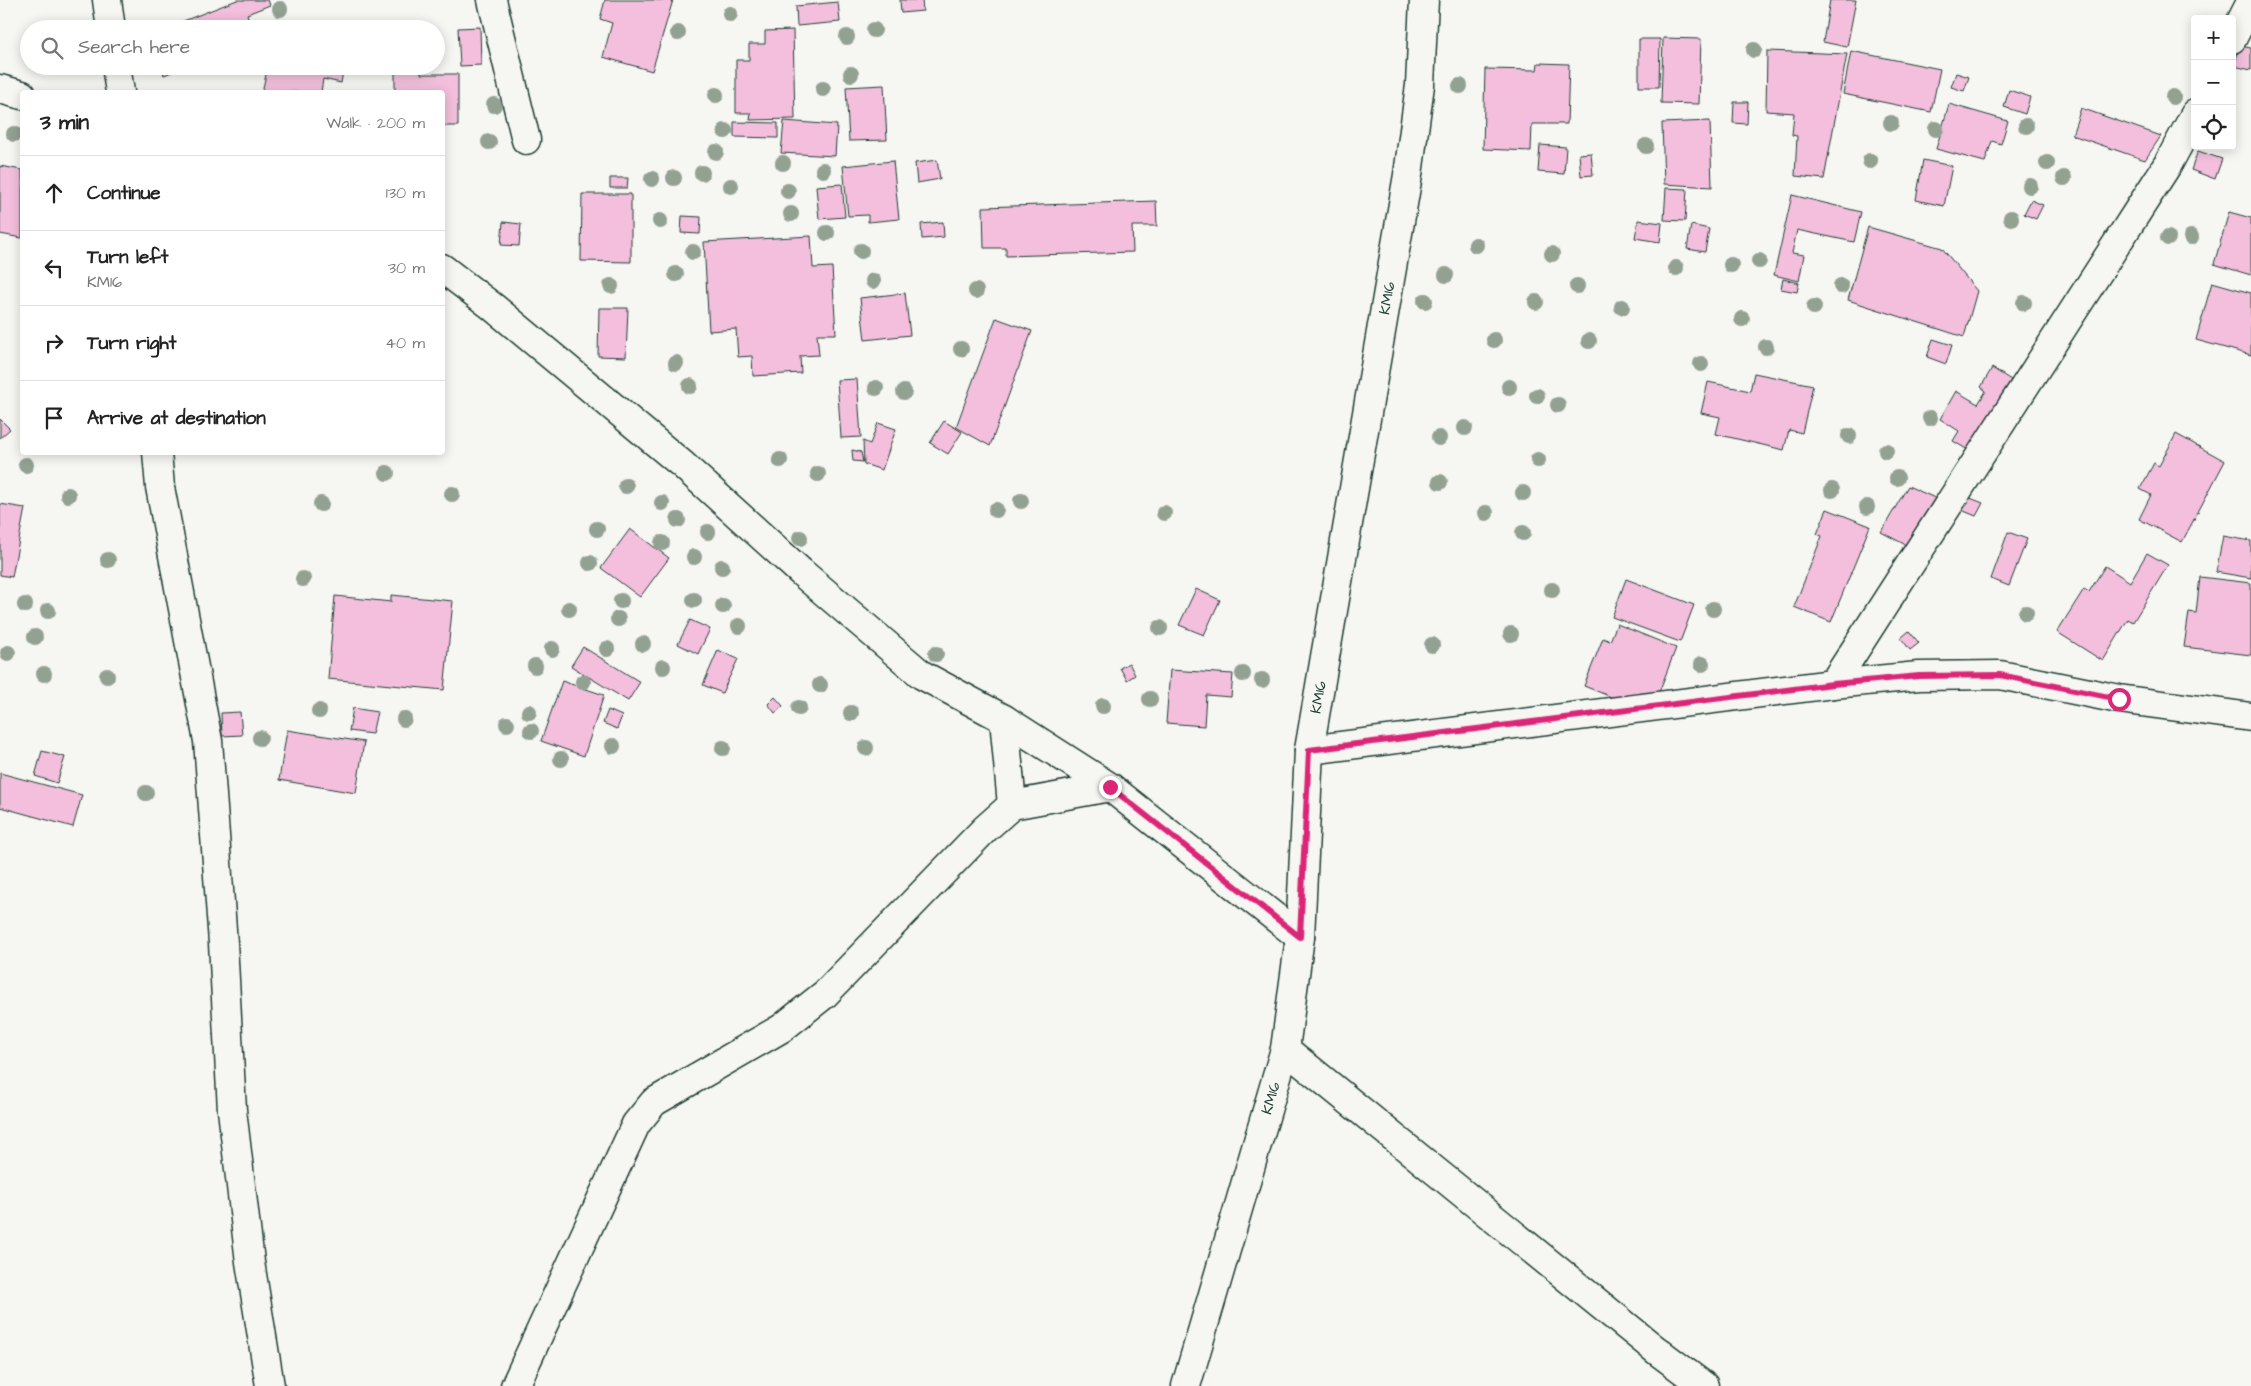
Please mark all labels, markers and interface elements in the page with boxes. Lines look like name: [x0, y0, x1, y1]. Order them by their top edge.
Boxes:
map controls: [2191, 15, 2236, 150]
button: +: [2191, 15, 2236, 60]
search box: [20, 20, 445, 75]
icon: search: [38, 34, 66, 62]
text: Search here: [78, 34, 190, 61]
button: −: [2191, 60, 2236, 105]
button: locate: [2191, 105, 2236, 150]
text: 3 min: [40, 108, 89, 137]
text: Walk · 200 m: [326, 112, 425, 134]
icon: ahead: [40, 179, 68, 207]
text: Continue: [87, 180, 161, 207]
text: 130 m: [386, 182, 425, 204]
text: Turn left: [87, 244, 168, 271]
icon: left: [40, 254, 68, 282]
text: 30 m: [388, 257, 425, 279]
text: KM16: [87, 271, 122, 293]
street label: KM16: [1374, 280, 1401, 316]
icon: right: [40, 329, 68, 357]
text: Turn right: [87, 330, 176, 357]
text: 40 m: [385, 332, 425, 354]
icon: arrive: [40, 404, 68, 432]
text: Arrive at destination: [87, 405, 266, 432]
street label: KM16: [1305, 679, 1332, 715]
route start: [2108, 688, 2131, 711]
route end: [1099, 776, 1122, 799]
street label: KM16: [1256, 1079, 1286, 1117]

